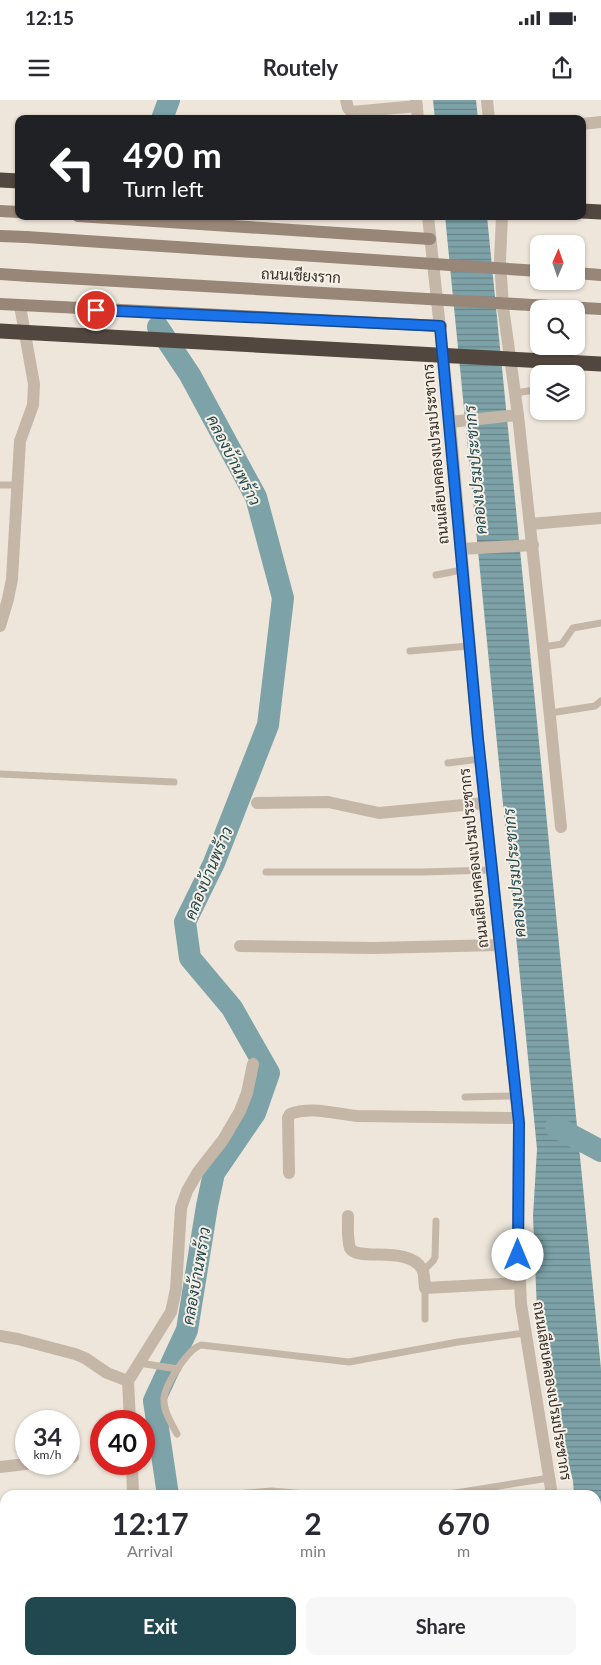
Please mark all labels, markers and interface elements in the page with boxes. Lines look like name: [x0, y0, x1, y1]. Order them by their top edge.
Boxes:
text: 12:15: [25, 6, 74, 29]
icon: menu: [25, 54, 53, 82]
text: Routely: [263, 54, 338, 81]
icon: share: [548, 54, 576, 82]
text: 490 m: [123, 133, 222, 175]
icon: left: [40, 135, 105, 200]
text: Turn left: [123, 175, 204, 202]
north arrow: [530, 235, 585, 290]
map controls: [530, 235, 585, 420]
street label: ถนนเชียงราก: [261, 264, 342, 286]
pin: [75, 289, 117, 331]
icon: arrive: [82, 296, 110, 324]
button: search: [530, 300, 585, 355]
street label: ถนนเลียบคลองเปรมประชากร: [418, 363, 452, 545]
button: layers: [530, 365, 585, 420]
water label: คลองเปรมประชากร: [459, 403, 490, 536]
water label: คลองบ้านพร้าว: [203, 411, 266, 508]
street label: ถนนเลียบคลองเปรมประชากร: [455, 767, 491, 949]
water label: คลองเปรมประชากร: [498, 806, 529, 939]
water label: คลองบ้านพร้าว: [179, 823, 236, 922]
water label: คลองบ้านพร้าว: [177, 1225, 213, 1326]
position arrow: [491, 1228, 543, 1280]
street label: ถนนเลียบคลองเปรมประชากร: [530, 1300, 576, 1482]
speed limit sign: 40: [90, 1410, 155, 1475]
text: 34: [33, 1421, 62, 1451]
text: km/h: [33, 1447, 62, 1462]
text: 12:17: [111, 1505, 189, 1541]
text: 2: [304, 1505, 322, 1541]
text: 670: [437, 1505, 490, 1541]
text: Arrival: [127, 1541, 173, 1560]
text: min: [300, 1541, 326, 1560]
text: m: [457, 1541, 470, 1560]
button: Exit: [25, 1597, 296, 1655]
button: Share: [306, 1597, 576, 1655]

